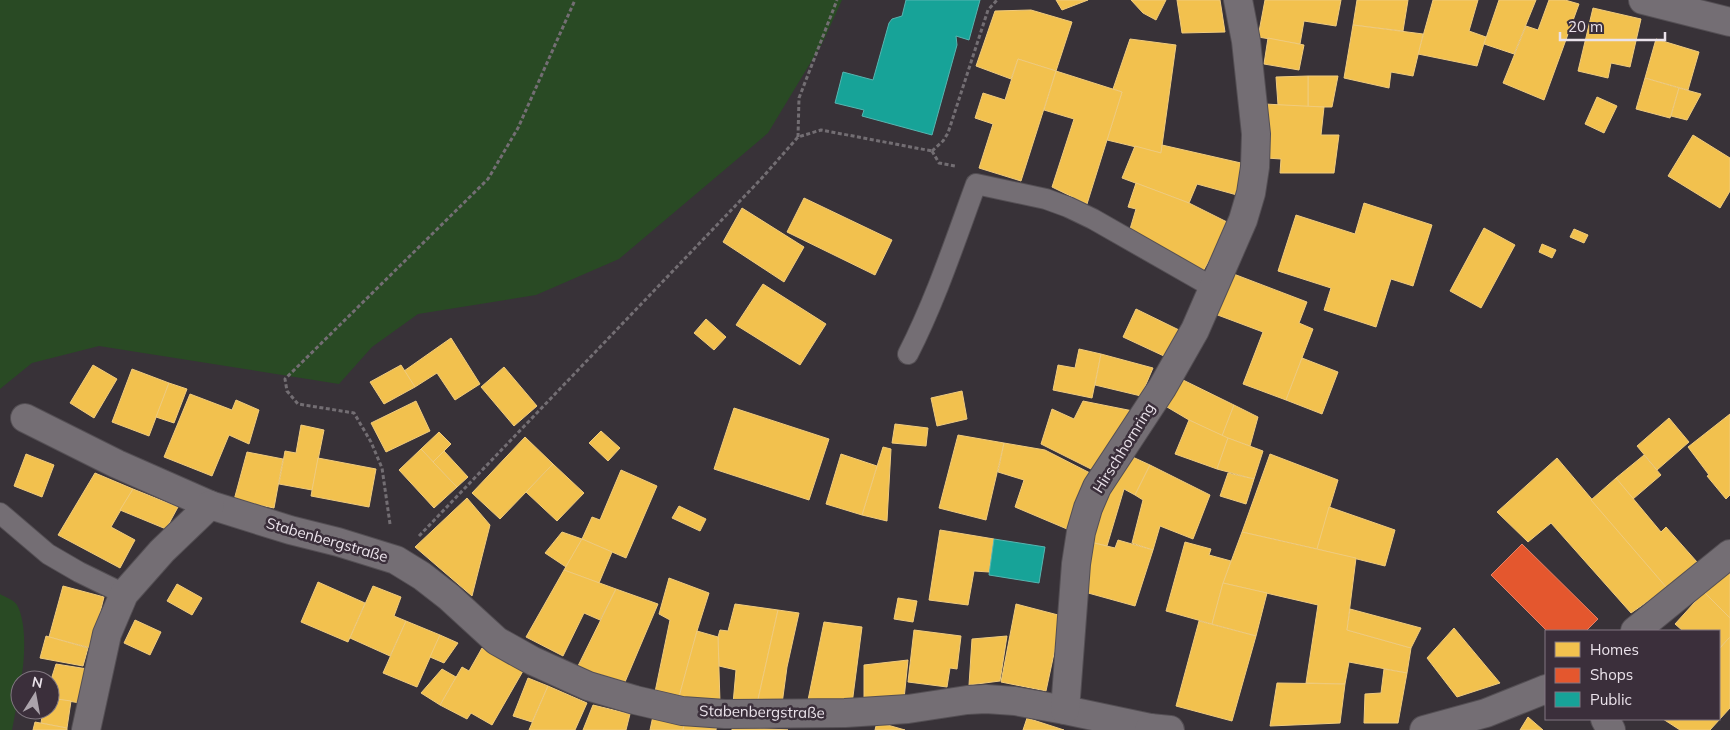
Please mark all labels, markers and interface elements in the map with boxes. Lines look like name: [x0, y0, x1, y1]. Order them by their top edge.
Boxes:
scale bar: [1560, 10, 1665, 42]
text: 20 m: [1568, 17, 1603, 36]
street label: Hirschhornring: [1088, 399, 1159, 496]
street label: Stabenbergstraße: [264, 513, 390, 566]
legend: [1545, 630, 1720, 720]
text: Homes: [1590, 640, 1639, 659]
text: Shops: [1590, 665, 1633, 684]
north arrow: [10, 670, 60, 720]
text: N: [31, 672, 44, 692]
text: Public: [1590, 690, 1632, 709]
street label: Stabenbergstraße: [699, 701, 825, 722]

